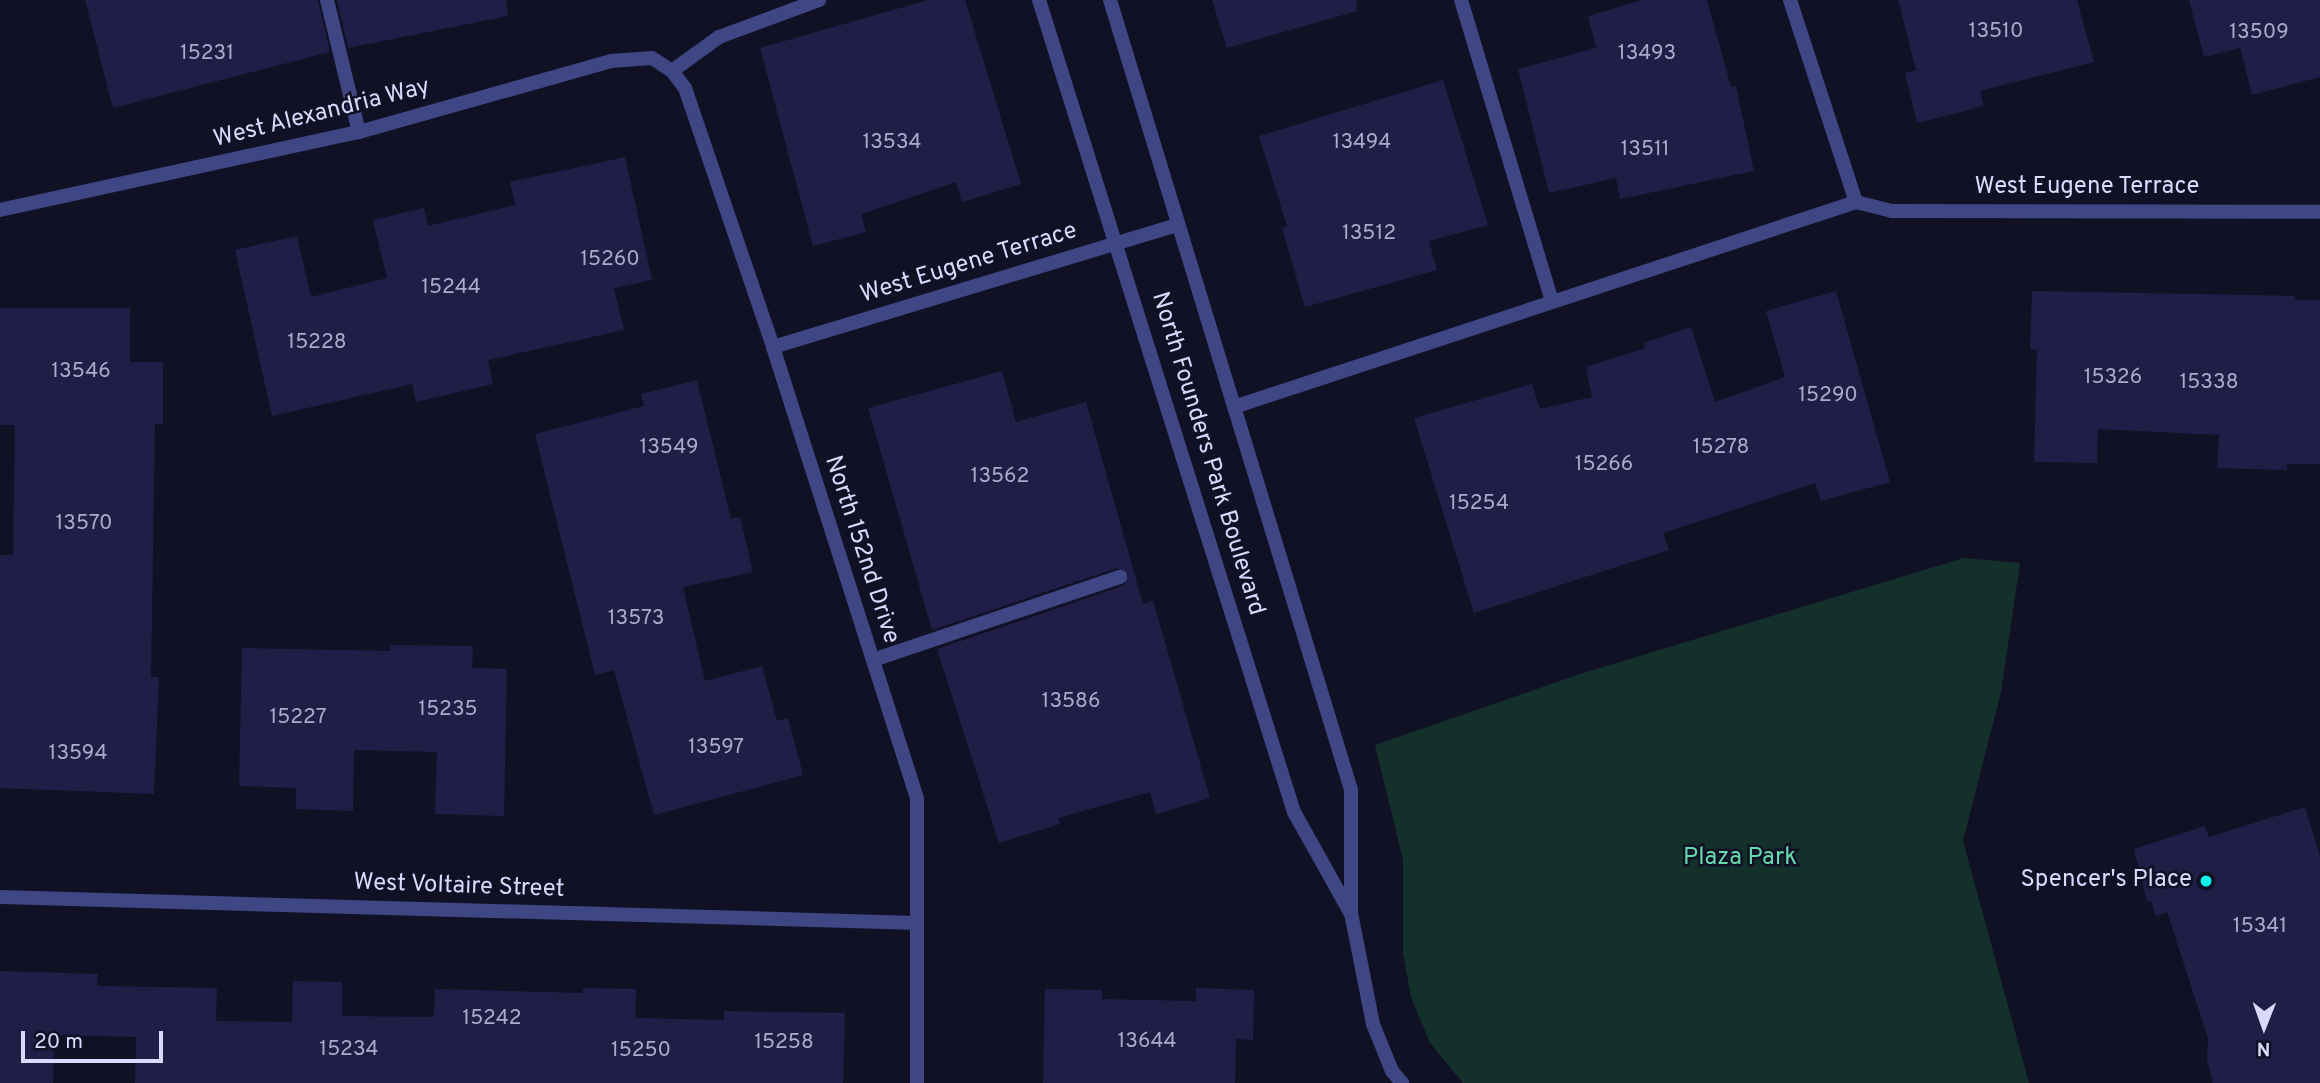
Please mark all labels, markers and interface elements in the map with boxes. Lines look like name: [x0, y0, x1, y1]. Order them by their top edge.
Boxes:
house number: 13510: [1969, 19, 2023, 45]
house number: 13509: [2229, 20, 2289, 46]
house number: 15231: [180, 41, 234, 67]
house number: 13493: [1618, 41, 1676, 67]
street label: West Alexandria Way: [210, 73, 434, 155]
house number: 13534: [862, 130, 922, 156]
house number: 13494: [1333, 130, 1391, 156]
house number: 13511: [1620, 137, 1670, 163]
street label: West Eugene Terrace: [1974, 174, 2200, 202]
street label: West Eugene Terrace: [857, 217, 1081, 311]
house number: 13512: [1342, 221, 1396, 247]
house number: 15260: [580, 247, 640, 273]
house number: 15244: [421, 275, 481, 301]
street label: North Founders Park Boulevard: [1144, 289, 1270, 619]
house number: 15228: [287, 330, 347, 356]
house number: 13546: [51, 359, 111, 385]
house number: 15326: [2084, 365, 2142, 391]
house number: 15338: [2180, 370, 2238, 396]
house number: 15290: [1798, 383, 1858, 409]
house number: 13549: [639, 435, 699, 461]
house number: 15278: [1693, 435, 1749, 461]
street label: North 152nd Drive: [817, 452, 905, 648]
house number: 15266: [1575, 452, 1633, 478]
house number: 13562: [971, 464, 1029, 490]
house number: 15254: [1449, 491, 1509, 517]
house number: 13570: [55, 511, 113, 537]
house number: 13573: [608, 606, 664, 632]
house number: 13586: [1042, 689, 1100, 715]
house number: 15235: [418, 697, 478, 723]
house number: 15227: [269, 705, 327, 731]
house number: 13597: [688, 735, 744, 761]
house number: 13594: [49, 741, 107, 767]
park label: Plaza Park: [1683, 845, 1797, 873]
place label: Spencer's Place: [2020, 867, 2192, 895]
street label: West Voltaire Street: [353, 869, 565, 905]
marker: Spencer's Place: [2198, 873, 2214, 889]
house number: 15341: [2233, 914, 2287, 940]
north arrow: [2229, 992, 2299, 1062]
house number: 15242: [462, 1006, 522, 1032]
scale bar: [24, 1016, 166, 1060]
text: 20 m: [34, 1029, 83, 1056]
house number: 13644: [1117, 1029, 1177, 1055]
house number: 15258: [754, 1030, 814, 1056]
text: N: [2257, 1036, 2271, 1060]
house number: 15234: [319, 1037, 379, 1063]
house number: 15250: [611, 1038, 671, 1064]

